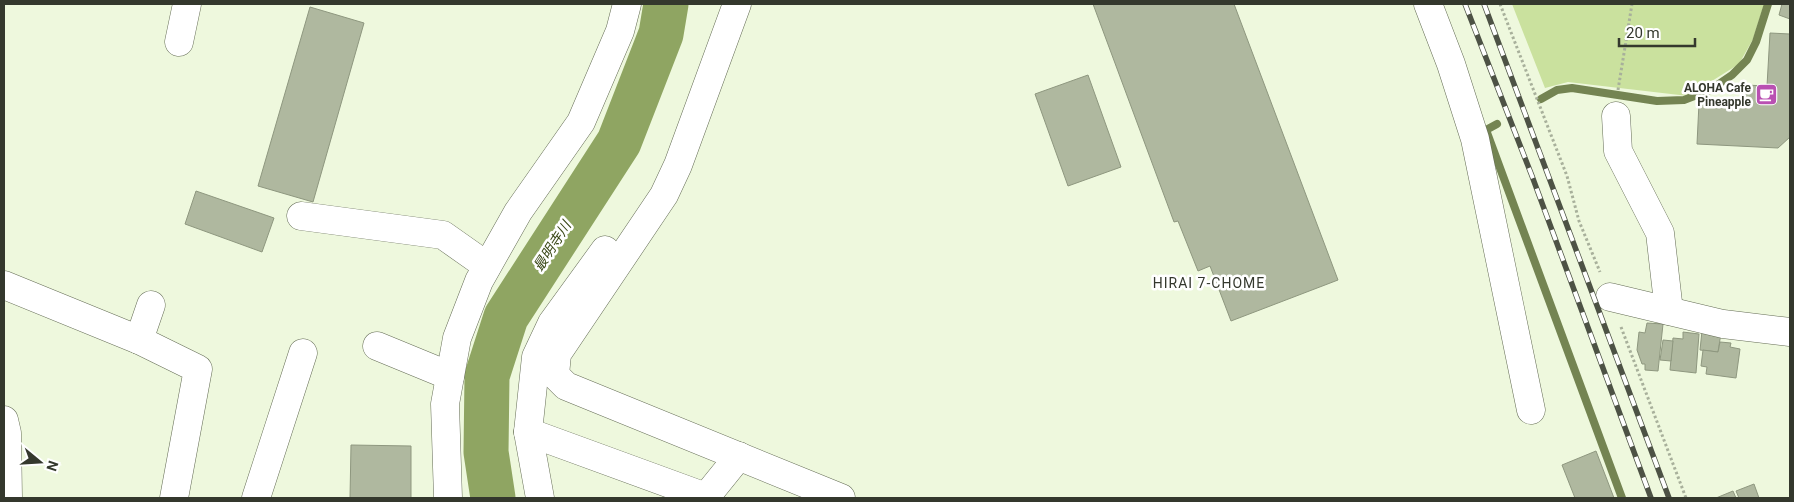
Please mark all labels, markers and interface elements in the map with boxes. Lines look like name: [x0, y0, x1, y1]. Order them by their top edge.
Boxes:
scale bar: [1619, 15, 1695, 47]
text: 20 m: [1626, 24, 1660, 42]
place label: ALOHA Cafe Pineapple: [1684, 81, 1752, 109]
cafe icon: ALOHA Cafe Pineapple: [1755, 83, 1779, 107]
water label: 最明寺川: [530, 216, 575, 274]
district label: HIRAI 7-CHOME: [1153, 275, 1265, 291]
north arrow: [15, 437, 65, 487]
text: N: [43, 459, 62, 473]

